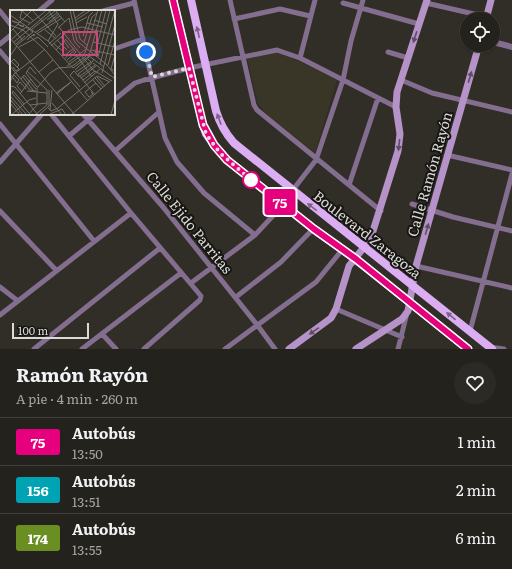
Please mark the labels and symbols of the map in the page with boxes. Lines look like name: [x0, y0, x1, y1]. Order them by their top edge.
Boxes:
inset map: [10, 10, 115, 115]
one-way arrow: [195, 26, 201, 38]
one-way arrow: [412, 31, 418, 43]
your location: [136, 42, 156, 62]
one-way arrow: [467, 71, 473, 83]
street label: Calle Ramón Rayón: [402, 109, 456, 239]
one-way arrow: [215, 112, 221, 124]
one-way arrow: [395, 139, 402, 151]
street label: Calle Ejido Parritas: [142, 167, 238, 277]
unlabelled marker: [242, 171, 260, 189]
street label: Boulevard Zaragoza: [310, 185, 427, 283]
line badge: 75: [262, 189, 298, 215]
one-way arrow: [307, 202, 318, 211]
one-way arrow: [424, 223, 430, 235]
one-way arrow: [445, 311, 456, 320]
scale bar: [12, 321, 89, 340]
one-way arrow: [309, 327, 319, 335]

